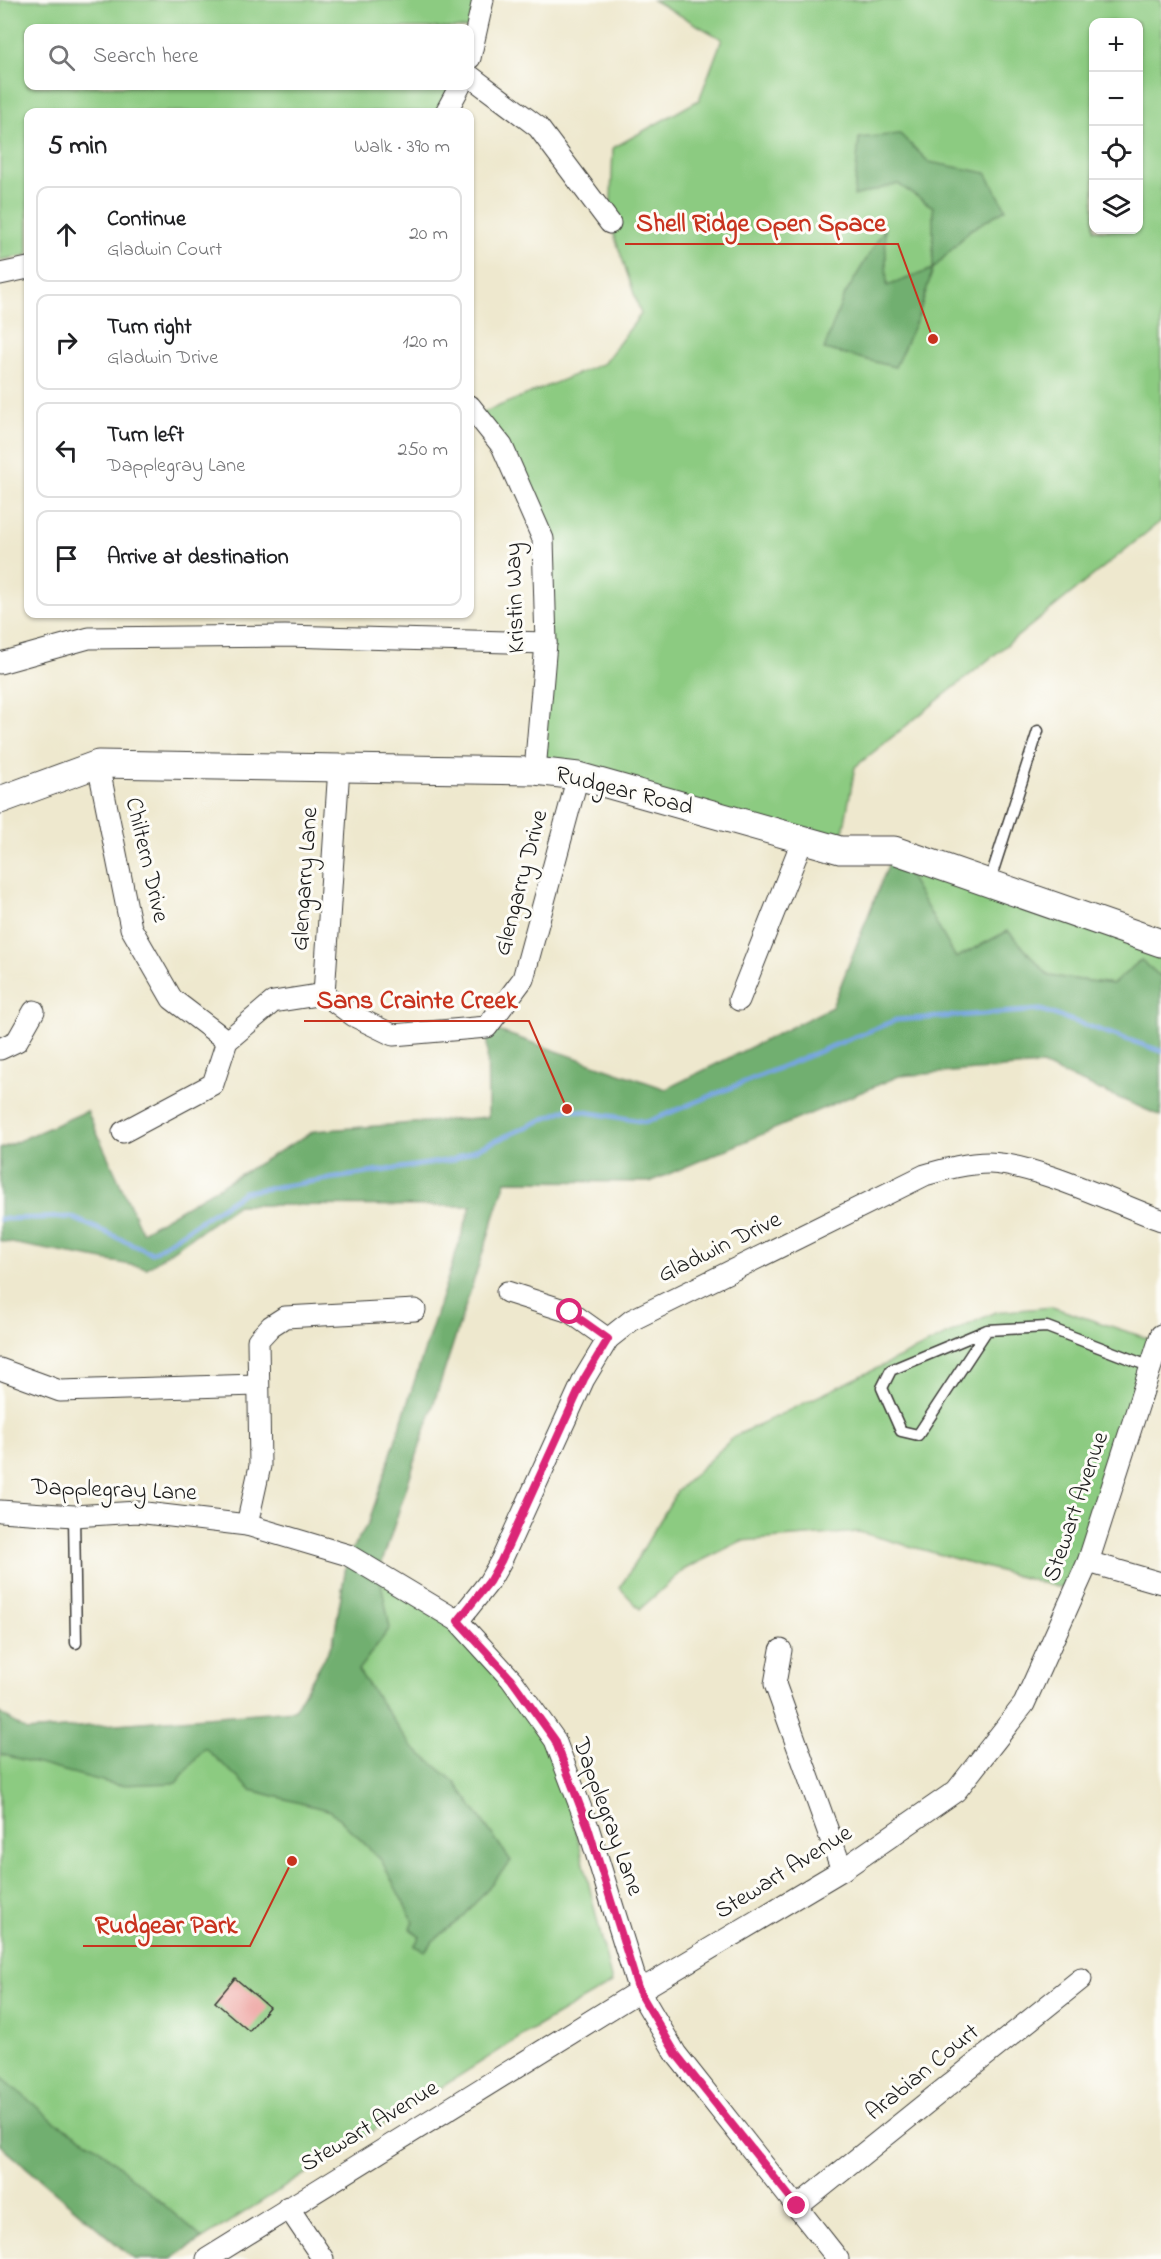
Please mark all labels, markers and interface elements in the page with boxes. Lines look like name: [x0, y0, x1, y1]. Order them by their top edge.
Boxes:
map controls: [1089, 18, 1143, 234]
button: +: [1089, 18, 1143, 72]
search box: [24, 24, 474, 90]
icon: search: [45, 41, 78, 74]
text: Search here: [93, 41, 198, 73]
button: −: [1089, 72, 1143, 126]
button: locate: [1089, 126, 1143, 180]
text: 5 min: [48, 128, 107, 166]
text: Walk · 390 m: [354, 133, 450, 162]
button: layers: [1089, 180, 1143, 234]
callout: Shell Ridge Open Space: [625, 200, 898, 244]
text: Continue: [107, 204, 186, 236]
text: Shell Ridge Open Space: [636, 206, 887, 245]
icon: ahead: [50, 218, 83, 251]
text: 20 m: [409, 220, 448, 249]
text: Gladwin Court: [107, 236, 222, 265]
text: Turn right: [107, 312, 192, 344]
icon: right: [50, 326, 83, 359]
text: 120 m: [403, 328, 448, 357]
text: Gladwin Drive: [107, 344, 218, 373]
text: Turn left: [107, 420, 184, 452]
icon: left: [50, 434, 83, 467]
text: 250 m: [397, 436, 448, 465]
text: Dapplegray Lane: [107, 452, 245, 481]
icon: arrive: [50, 542, 83, 575]
text: Arrive at destination: [107, 542, 289, 574]
street label: Kristin Way: [497, 542, 536, 654]
street label: Rudgear Road: [552, 758, 697, 826]
street label: Chiltern Drive: [115, 794, 177, 926]
street label: Glengarry Lane: [284, 806, 329, 952]
street label: Glengarry Drive: [486, 806, 559, 960]
callout: Sans Crainte Creek: [304, 977, 529, 1021]
text: Sans Crainte Creek: [316, 983, 518, 1021]
street label: Gladwin Drive: [652, 1203, 788, 1293]
route start: [556, 1298, 582, 1324]
street label: Stewart Avenue: [1035, 1427, 1119, 1587]
street label: Dapplegray Lane: [30, 1471, 198, 1512]
street label: Dapplegray Lane: [561, 1732, 652, 1901]
street label: Stewart Avenue: [708, 1817, 860, 1929]
callout: Rudgear Park: [83, 1902, 250, 1946]
text: Rudgear Park: [95, 1908, 238, 1947]
street label: Arabian Court: [858, 2016, 988, 2130]
street label: Stewart Avenue: [294, 2072, 446, 2182]
route end: [783, 2192, 809, 2218]

